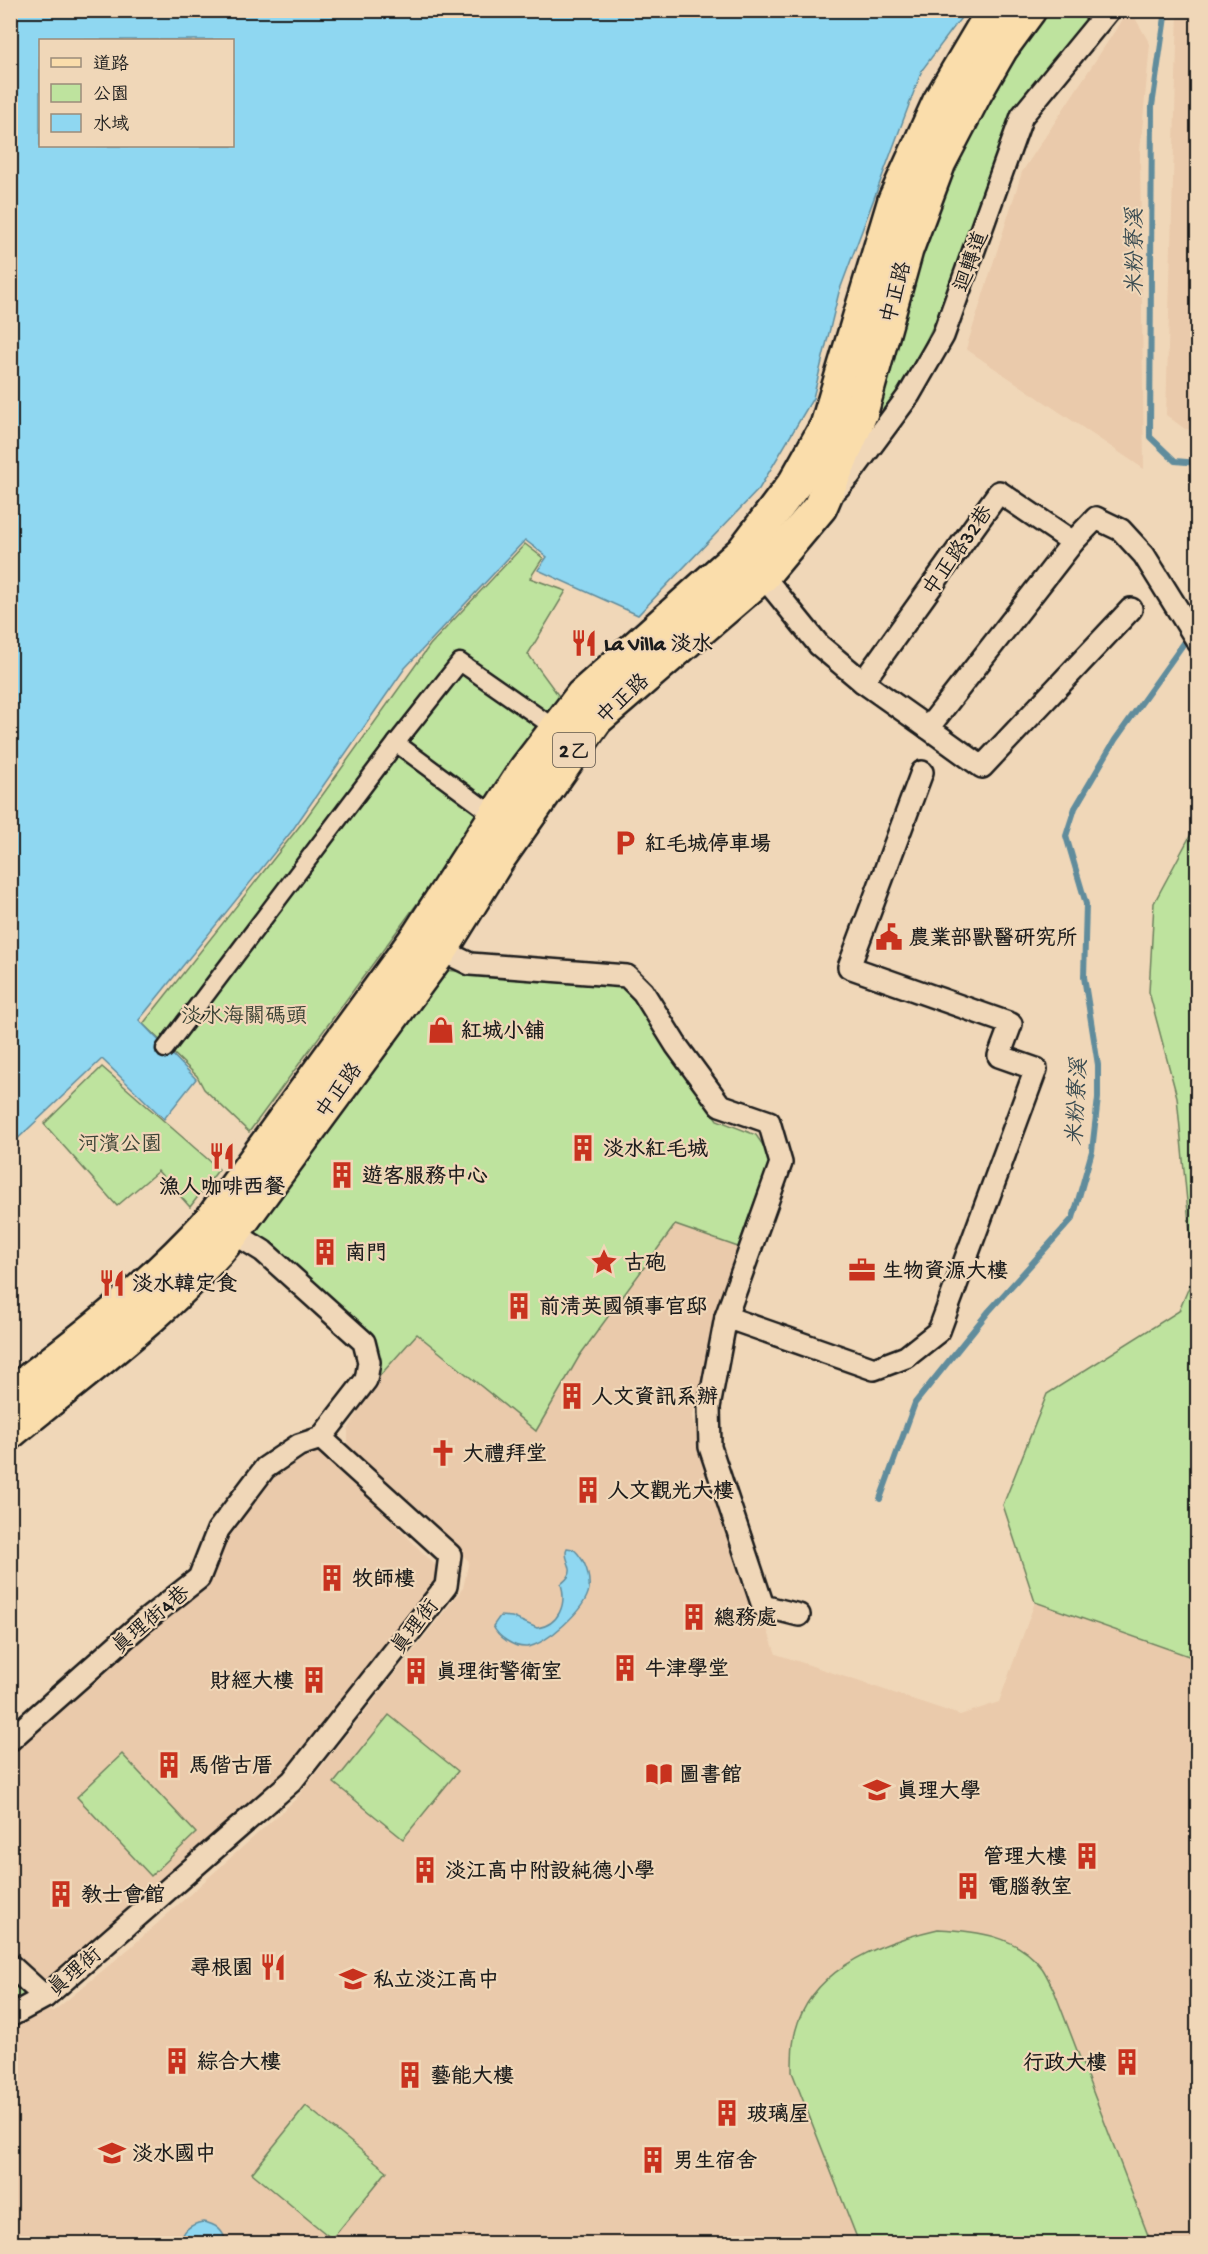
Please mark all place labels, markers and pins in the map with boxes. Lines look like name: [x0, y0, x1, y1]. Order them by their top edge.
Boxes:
restaurant icon: La Villa 淡水: [569, 628, 599, 658]
place label: La Villa 淡水: [604, 633, 712, 659]
parking icon: 紅毛城停車場: [610, 828, 640, 858]
place label: 紅毛城停車場: [645, 832, 771, 859]
public building icon: 農業部獸醫研究所: [874, 922, 904, 952]
place label: 農業部獸醫研究所: [909, 926, 1077, 953]
shop icon: 紅城小舖: [426, 1015, 456, 1045]
place label: 紅城小舖: [461, 1019, 545, 1046]
building icon: 淡水紅毛城: [568, 1133, 598, 1163]
place label: 淡水紅毛城: [603, 1137, 708, 1164]
restaurant icon: 漁人咖啡西餐: [207, 1141, 237, 1171]
building icon: 遊客服務中心: [327, 1160, 357, 1190]
place label: 遊客服務中心: [362, 1164, 488, 1191]
place label: 漁人咖啡西餐: [159, 1175, 285, 1202]
building icon: 南門: [310, 1237, 340, 1267]
place label: 南門: [345, 1241, 387, 1268]
place icon: 古砲: [589, 1247, 619, 1277]
place label: 古砲: [624, 1251, 666, 1278]
office icon: 生物資源大樓: [847, 1255, 877, 1285]
place label: 生物資源大樓: [882, 1259, 1008, 1286]
restaurant icon: 淡水韓定食: [97, 1268, 127, 1298]
place label: 淡水韓定食: [132, 1272, 237, 1299]
building icon: 前清英國領事官邸: [504, 1291, 534, 1321]
place label: 前清英國領事官邸: [539, 1295, 707, 1322]
building icon: 人文資訊系辦: [557, 1381, 587, 1411]
place label: 人文資訊系辦: [592, 1385, 718, 1412]
church icon: 大禮拜堂: [428, 1438, 458, 1468]
place label: 大禮拜堂: [463, 1442, 547, 1469]
building icon: 人文觀光大樓: [573, 1475, 603, 1505]
place label: 人文觀光大樓: [608, 1479, 734, 1506]
building icon: 牧師樓: [317, 1563, 347, 1593]
place label: 牧師樓: [352, 1567, 415, 1594]
building icon: 總務處: [679, 1602, 709, 1632]
place label: 總務處: [714, 1606, 777, 1633]
building icon: 牛津學堂: [610, 1653, 640, 1683]
building icon: 真理街警衛室: [401, 1656, 431, 1686]
place label: 牛津學堂: [645, 1657, 729, 1684]
place label: 真理街警衛室: [436, 1660, 562, 1687]
building icon: 財經大樓: [299, 1665, 329, 1695]
place label: 財經大樓: [210, 1669, 294, 1696]
building icon: 馬偕古厝: [154, 1750, 184, 1780]
place label: 馬偕古厝: [189, 1754, 273, 1781]
library icon: 圖書館: [644, 1759, 674, 1789]
place label: 圖書館: [679, 1763, 742, 1790]
school or university icon: 真理大學: [862, 1775, 892, 1805]
place label: 真理大學: [897, 1779, 981, 1806]
building icon: 管理大樓: [1072, 1841, 1102, 1871]
place label: 管理大樓: [983, 1845, 1067, 1872]
building icon: 淡江高中附設純德小學: [410, 1855, 440, 1885]
place label: 淡江高中附設純德小學: [445, 1859, 655, 1886]
building icon: 電腦教室: [953, 1871, 983, 1901]
place label: 電腦教室: [988, 1875, 1072, 1902]
building icon: 教士會館: [46, 1879, 76, 1909]
place label: 教士會館: [81, 1883, 165, 1910]
restaurant icon: 尋根園: [258, 1952, 288, 1982]
place label: 尋根園: [190, 1957, 253, 1983]
school or university icon: 私立淡江高中: [338, 1964, 368, 1994]
place label: 私立淡江高中: [373, 1968, 499, 1995]
building icon: 綜合大樓: [162, 2046, 192, 2076]
building icon: 行政大樓: [1112, 2047, 1142, 2077]
place label: 綜合大樓: [197, 2050, 281, 2077]
place label: 行政大樓: [1023, 2051, 1107, 2078]
building icon: 藝能大樓: [395, 2060, 425, 2090]
place label: 藝能大樓: [430, 2064, 514, 2091]
building icon: 玻璃屋: [712, 2098, 742, 2128]
place label: 玻璃屋: [747, 2102, 810, 2129]
school or university icon: 淡水國中: [97, 2138, 127, 2168]
place label: 淡水國中: [132, 2142, 216, 2169]
building icon: 男生宿舍: [638, 2145, 668, 2175]
place label: 男生宿舍: [673, 2149, 757, 2176]

